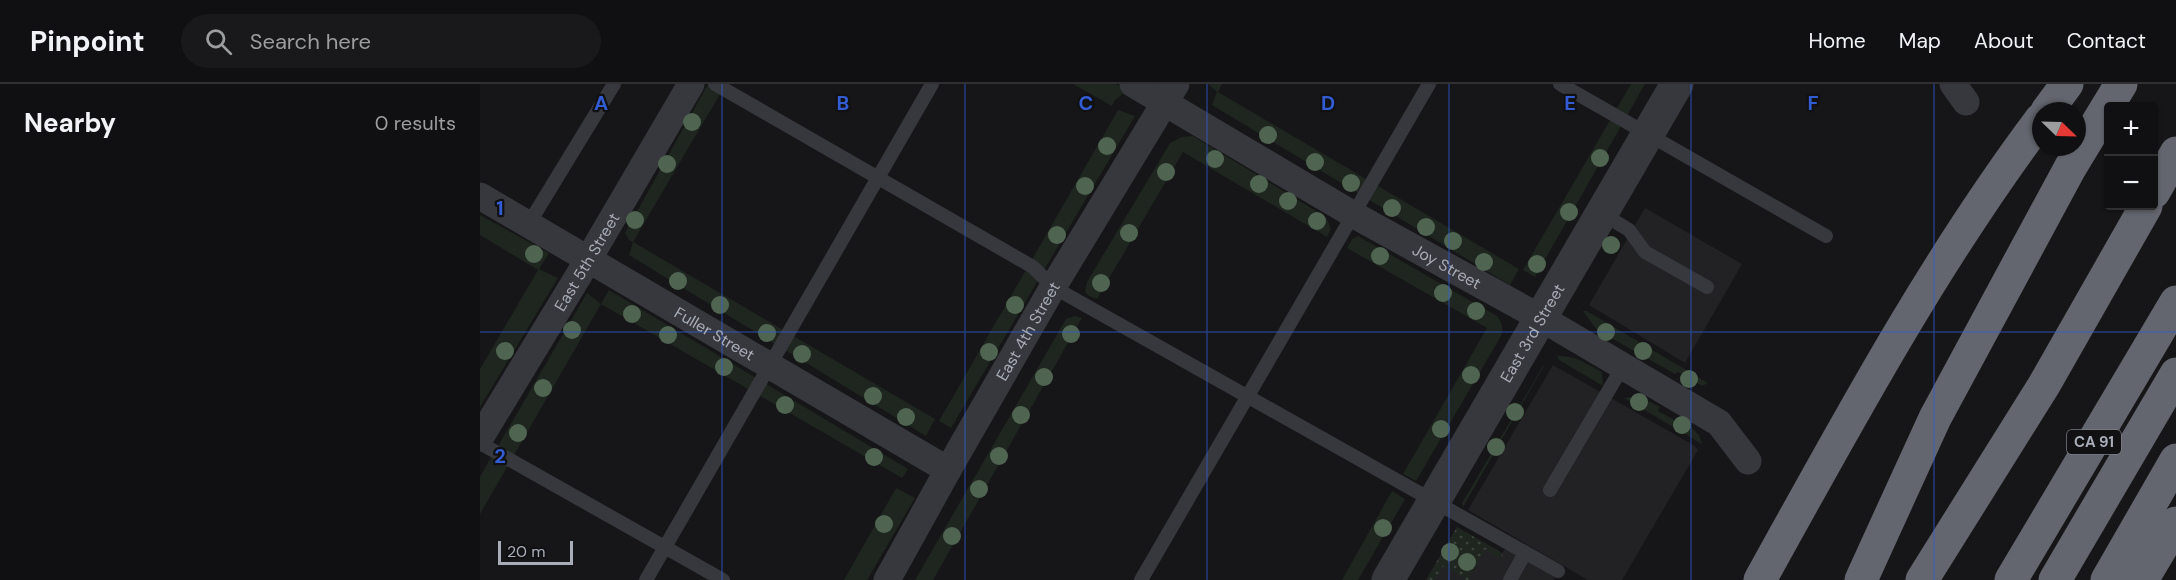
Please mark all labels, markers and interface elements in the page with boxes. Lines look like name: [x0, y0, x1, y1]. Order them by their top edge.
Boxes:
search box: [181, 14, 601, 68]
text: Pinpoint: [30, 23, 145, 60]
icon: search: [202, 25, 235, 58]
text: Search here: [250, 27, 371, 56]
text: Home: [1808, 27, 1866, 55]
text: Map: [1899, 27, 1941, 55]
text: About: [1974, 27, 2034, 55]
text: Contact: [2067, 27, 2146, 55]
text: A: [594, 90, 608, 116]
text: B: [837, 90, 849, 116]
text: C: [1079, 90, 1093, 116]
text: D: [1321, 90, 1335, 116]
text: E: [1564, 90, 1576, 116]
text: F: [1807, 90, 1819, 116]
north arrow: [2032, 102, 2086, 156]
map controls: [2104, 102, 2158, 210]
button: +: [2104, 102, 2158, 156]
text: Nearby: [24, 106, 116, 140]
text: 0 results: [375, 110, 456, 136]
button: −: [2104, 156, 2158, 210]
text: 1: [496, 195, 504, 221]
street label: East 5th Street: [549, 209, 624, 315]
street label: Joy Street: [1409, 239, 1485, 294]
street label: East 4th Street: [991, 278, 1064, 384]
street label: East 3rd Street: [1495, 280, 1569, 386]
street label: Fuller Street: [671, 302, 759, 365]
road number: CA 91: [2067, 430, 2121, 454]
text: 2: [494, 443, 506, 469]
scale bar: [498, 538, 573, 566]
text: 20 m: [507, 541, 546, 562]

